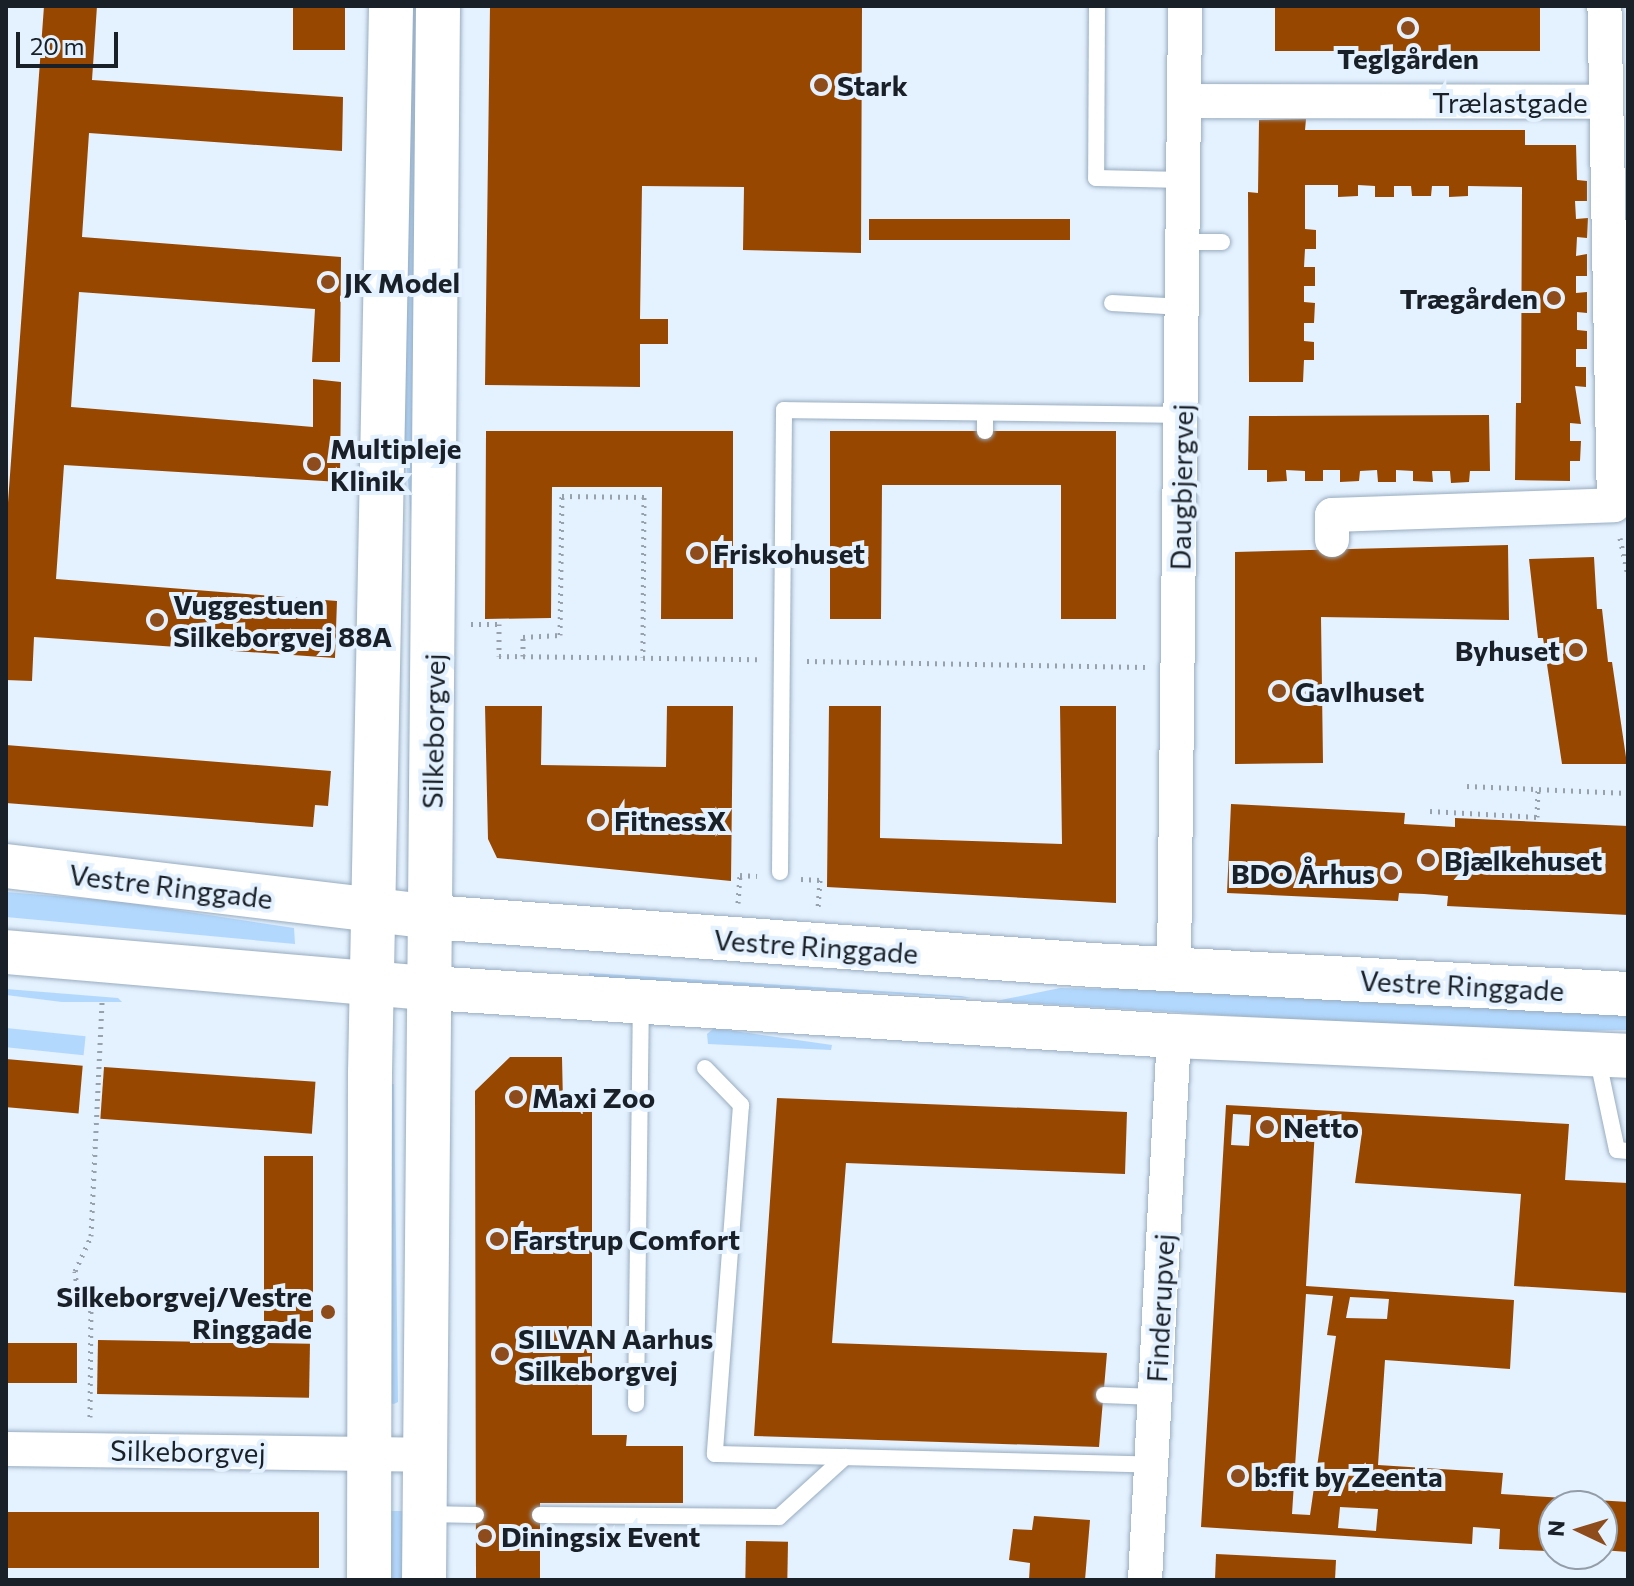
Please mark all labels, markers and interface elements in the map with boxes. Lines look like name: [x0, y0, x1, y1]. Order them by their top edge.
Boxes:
scale bar: [20, 16, 122, 66]
marker: Teglgården: [1399, 19, 1417, 37]
text: 20 m: [30, 31, 84, 60]
place label: Teglgården: [1337, 41, 1479, 75]
place label: Stark: [837, 68, 908, 102]
marker: Stark: [812, 76, 830, 94]
street label: Trælastgade: [1432, 85, 1588, 119]
place label: JK Model: [344, 265, 460, 299]
marker: JK Model: [319, 273, 337, 291]
place label: Trægården: [1399, 281, 1538, 315]
marker: Trægården: [1545, 289, 1563, 307]
street label: Daugbjergvej: [1163, 403, 1199, 571]
place label: Multipleje Klinik: [330, 431, 461, 497]
marker: Multipleje Klinik: [305, 455, 323, 473]
place label: Friskohuset: [713, 536, 865, 570]
marker: Friskohuset: [688, 544, 706, 562]
place label: Vuggestuen Silkeborgvej 88A: [173, 587, 392, 653]
marker: Vuggestuen Silkeborgvej 88A: [148, 611, 166, 629]
place label: Byhuset: [1455, 633, 1560, 667]
marker: Byhuset: [1567, 641, 1585, 659]
street label: Silkeborgvej: [415, 653, 451, 809]
place label: Gavlhuset: [1295, 674, 1424, 708]
marker: Gavlhuset: [1270, 682, 1288, 700]
place label: FitnessX: [614, 803, 727, 837]
marker: FitnessX: [589, 811, 607, 829]
place label: Bjælkehuset: [1444, 843, 1602, 877]
marker: Bjælkehuset: [1419, 851, 1437, 869]
place label: BDO Århus: [1231, 856, 1375, 890]
street label: Vestre Ringgade: [67, 857, 275, 915]
marker: BDO Århus: [1382, 864, 1400, 882]
street label: Vestre Ringgade: [713, 922, 919, 970]
street label: Vestre Ringgade: [1359, 963, 1565, 1007]
place label: Maxi Zoo: [532, 1080, 655, 1114]
marker: Maxi Zoo: [507, 1088, 525, 1106]
place label: Netto: [1283, 1110, 1359, 1144]
marker: Netto: [1258, 1118, 1276, 1136]
place label: Farstrup Comfort: [513, 1222, 740, 1256]
marker: Farstrup Comfort: [488, 1230, 506, 1248]
street label: Finderupvej: [1139, 1233, 1181, 1383]
place label: Silkeborgvej/Vestre Ringgade: [56, 1279, 312, 1345]
marker: Silkeborgvej/Vestre Ringgade: [319, 1303, 337, 1321]
place label: SILVAN Aarhus Silkeborgvej: [518, 1321, 713, 1387]
marker: SILVAN Aarhus Silkeborgvej: [493, 1345, 511, 1363]
street label: Silkeborgvej: [110, 1433, 266, 1469]
place label: b:fit by Zeenta: [1254, 1459, 1443, 1493]
marker: b:fit by Zeenta: [1229, 1467, 1247, 1485]
north arrow: [1538, 1490, 1618, 1570]
place label: Diningsix Event: [501, 1519, 700, 1553]
text: N: [1542, 1519, 1570, 1538]
marker: Diningsix Event: [476, 1527, 494, 1545]

